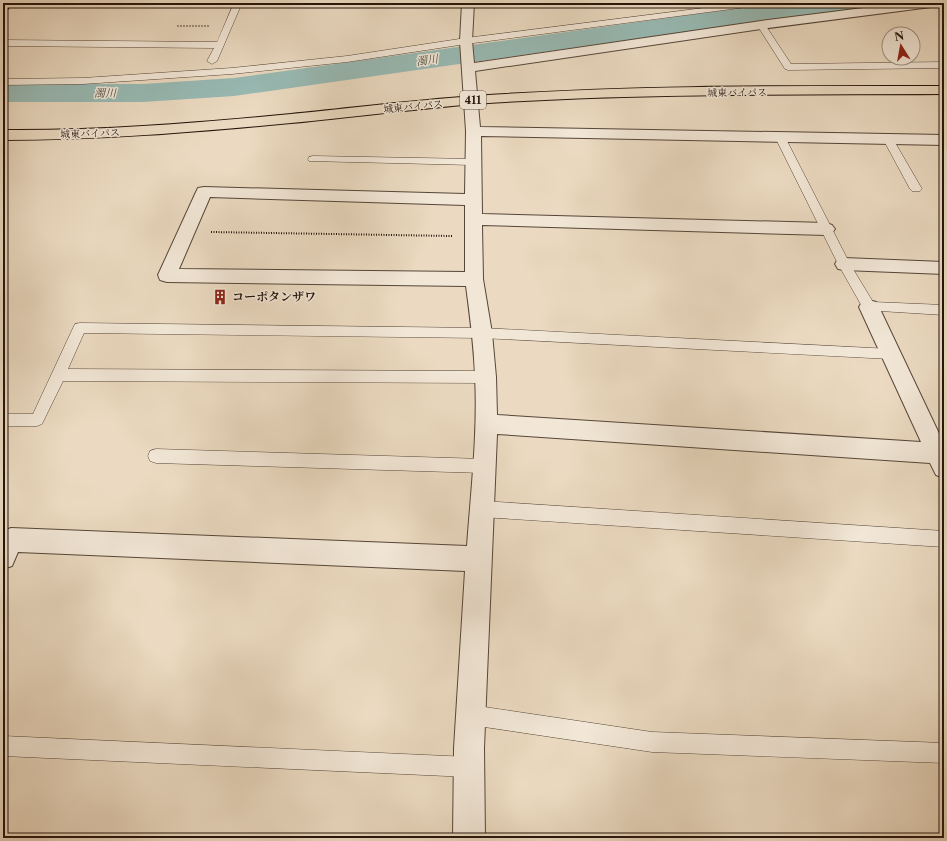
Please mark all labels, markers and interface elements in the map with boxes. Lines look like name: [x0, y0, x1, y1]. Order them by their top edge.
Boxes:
north arrow: [881, 26, 921, 66]
text: N: [893, 28, 906, 44]
water label: 濁川: [415, 51, 440, 68]
street label: 城東バイパス: [707, 85, 767, 100]
water label: 濁川: [94, 86, 117, 100]
road number: 411: [460, 91, 486, 109]
street label: 城東バイパス: [383, 97, 443, 116]
street label: 城東バイパス: [60, 126, 120, 141]
building icon: コーポタンザワ: [211, 288, 229, 306]
place label: コーポタンザワ: [232, 289, 316, 304]

